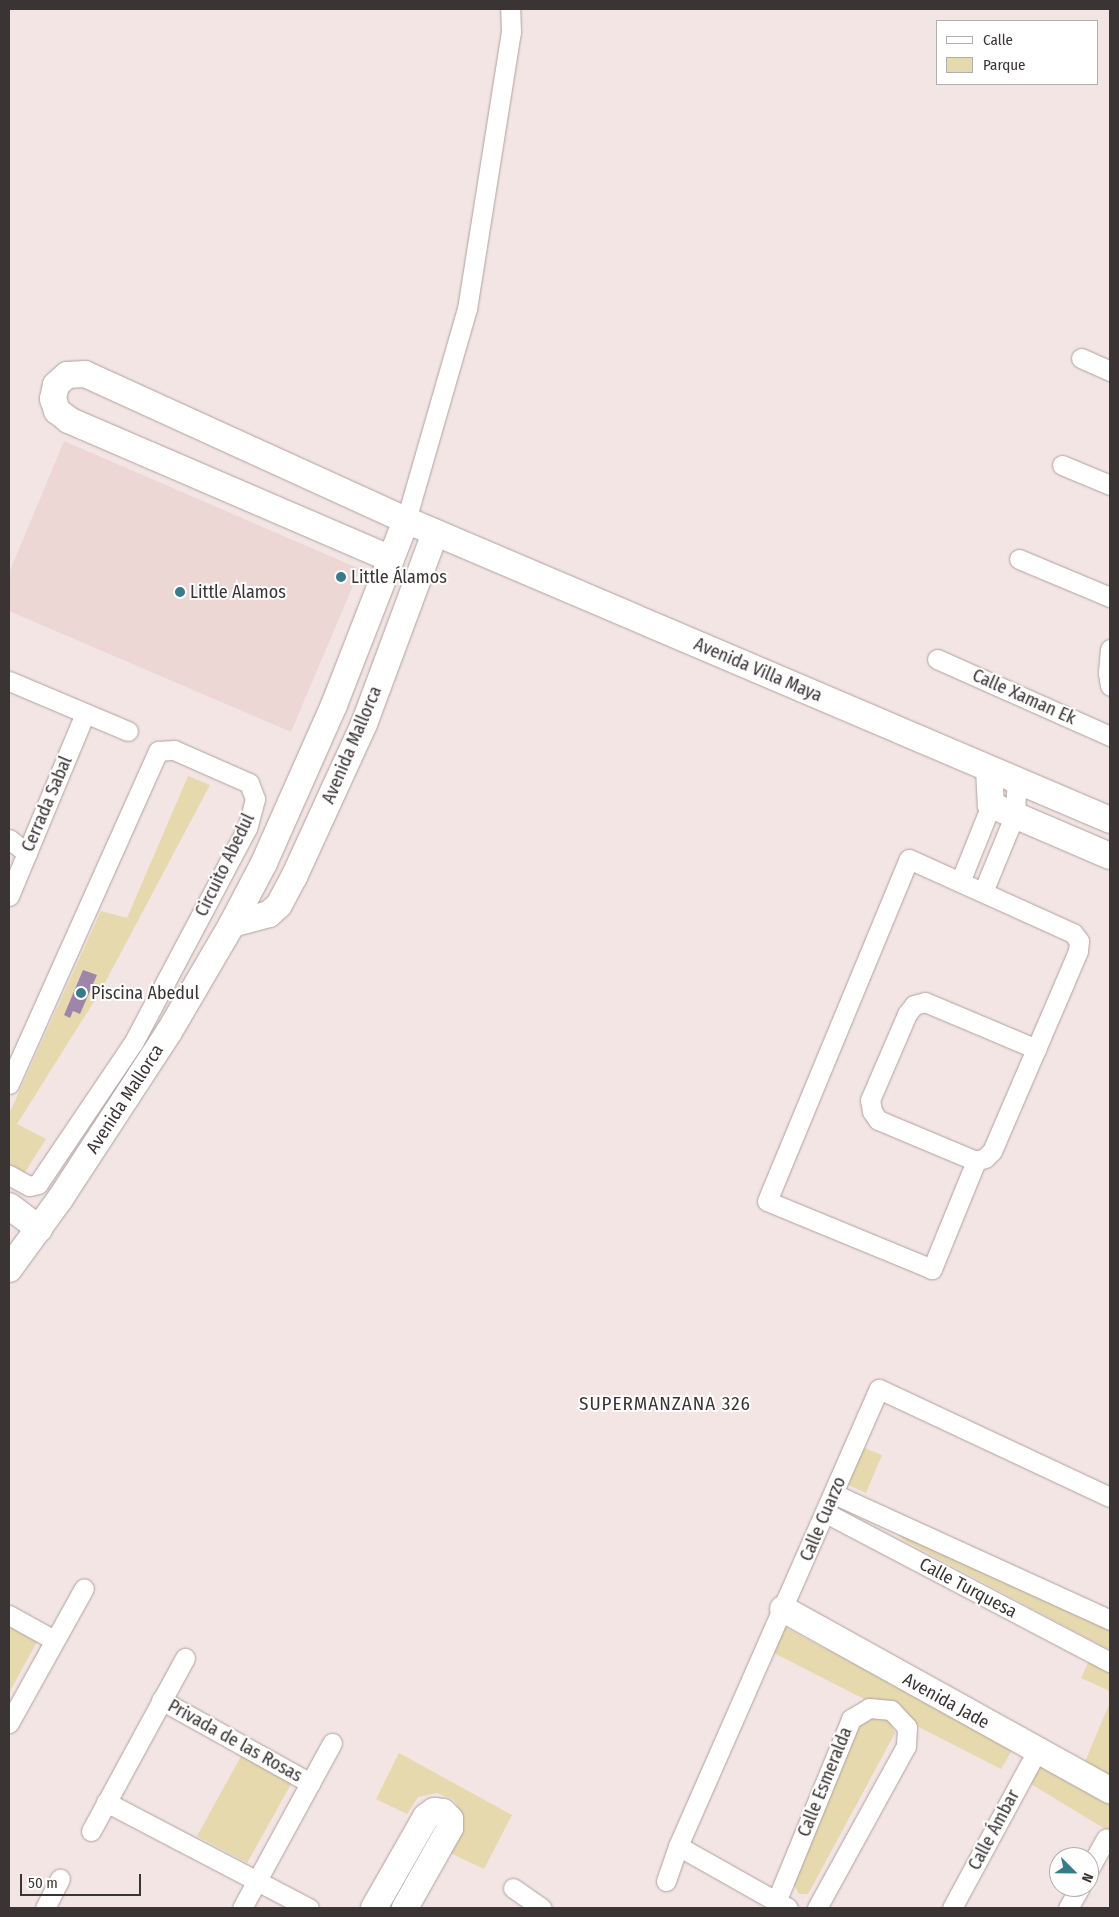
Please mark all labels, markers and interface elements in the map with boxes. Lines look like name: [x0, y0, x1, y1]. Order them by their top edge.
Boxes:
legend: [936, 20, 1099, 85]
text: Calle: [983, 31, 1013, 49]
text: Parque: [983, 56, 1026, 74]
place label: Little Álamos: [351, 566, 447, 588]
marker: Little Álamos: [335, 571, 347, 583]
place label: Little Alamos: [190, 581, 286, 603]
marker: Little Alamos: [174, 586, 186, 598]
street label: Avenida Villa Maya: [691, 633, 825, 707]
street label: Calle Xaman Ek: [969, 665, 1079, 729]
street label: Avenida Mallorca: [318, 683, 386, 807]
street label: Cerrada Sabal: [17, 753, 77, 855]
street label: Circuito Abedul: [191, 810, 259, 920]
place label: Piscina Abedul: [91, 982, 199, 1004]
marker: Piscina Abedul: [75, 987, 87, 999]
street label: Avenida Mallorca: [82, 1041, 168, 1157]
district label: SUPERMANZANA 326: [577, 1393, 753, 1415]
street label: Calle Cuarzo: [796, 1473, 850, 1565]
street label: Calle Turquesa: [916, 1553, 1020, 1623]
street label: Avenida Jade: [899, 1668, 993, 1734]
street label: Privada de las Rosas: [164, 1695, 306, 1787]
street label: Calle Esmeralda: [793, 1724, 857, 1840]
street label: Calle Ámbar: [964, 1786, 1024, 1874]
north arrow: [1049, 1847, 1099, 1897]
scale bar: [22, 1864, 144, 1896]
text: N: [1078, 1870, 1097, 1885]
text: 50 m: [28, 1874, 58, 1892]

